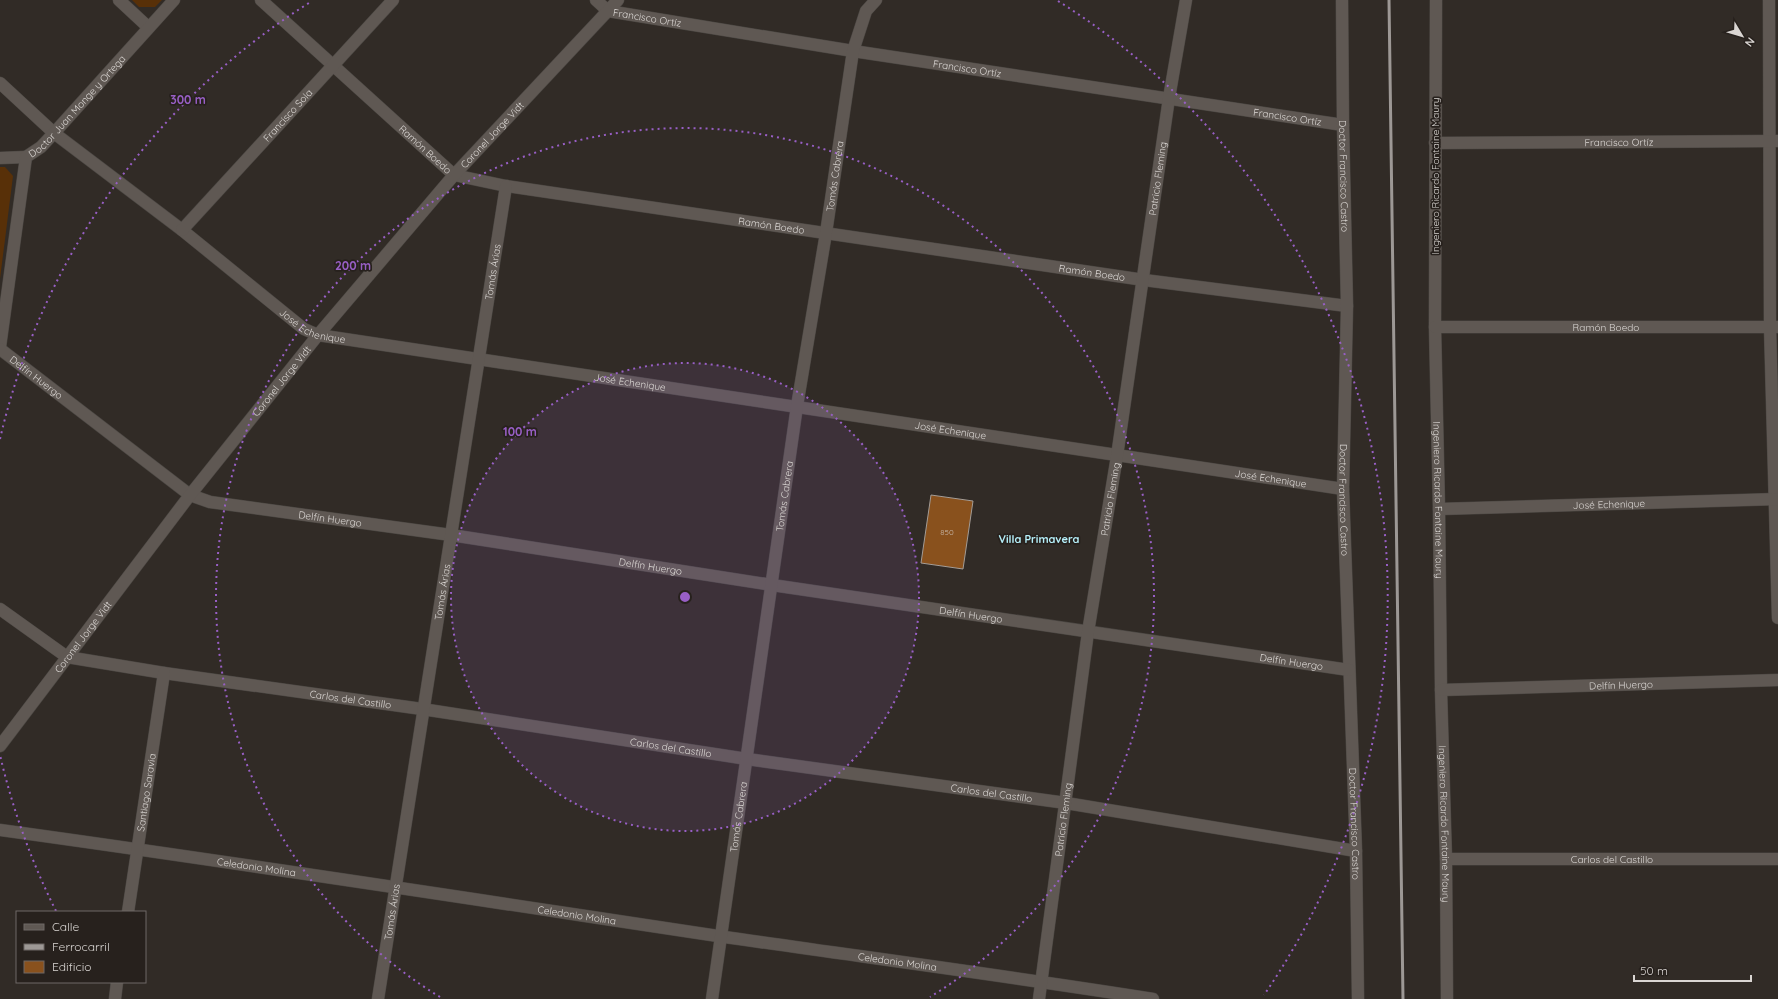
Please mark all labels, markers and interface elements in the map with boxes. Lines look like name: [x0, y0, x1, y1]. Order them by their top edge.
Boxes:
street label: Francisco Ortíz: [612, 5, 683, 29]
north arrow: [1722, 16, 1762, 56]
text: N: [1742, 35, 1758, 50]
street label: Doctor Juan Monge y Ortega: [26, 52, 128, 160]
street label: Francisco Ortíz: [932, 57, 1002, 80]
street label: Francisco Sola: [260, 86, 315, 144]
text: 300 m: [170, 92, 206, 107]
street label: Ingeniero Ricardo Fontaine Maury: [1429, 97, 1442, 255]
street label: Coronel Jorge Vidt: [457, 98, 527, 171]
street label: Francisco Ortíz: [1252, 105, 1323, 128]
street label: Doctor Francisco Castro: [1336, 120, 1352, 232]
street label: Ramón Boedo: [396, 122, 455, 176]
street label: Francisco Ortíz: [1584, 135, 1654, 149]
street label: Tomás Cabrera: [823, 140, 846, 212]
street label: Patricio Fleming: [1146, 141, 1169, 216]
street label: Ramón Boedo: [737, 214, 805, 236]
street label: Tomás Árias: [482, 243, 503, 301]
text: 200 m: [335, 258, 371, 273]
street label: Ramón Boedo: [1058, 261, 1126, 284]
street label: José Echenique: [277, 305, 347, 346]
street label: Ramón Boedo: [1573, 321, 1639, 334]
street label: Coronel Jorge Vidt: [249, 342, 314, 419]
street label: Delfín Huergo: [7, 352, 66, 402]
street label: José Echenique: [593, 370, 667, 394]
street label: José Echenique: [914, 418, 987, 442]
street label: Ingeniero Ricardo Fontaine Maury: [1431, 421, 1446, 579]
text: 100 m: [503, 424, 537, 439]
street label: Doctor Francisco Castro: [1336, 444, 1352, 556]
street label: Tomás Cabrera: [773, 460, 796, 532]
street label: Patricio Fleming: [1097, 461, 1122, 537]
street label: José Echenique: [1234, 466, 1308, 490]
street label: José Echenique: [1573, 496, 1646, 512]
street label: Delfín Huergo: [298, 508, 363, 529]
house number: 850: [940, 527, 954, 537]
district label: Villa Primavera: [998, 532, 1080, 546]
street label: Delfín Huergo: [618, 555, 683, 577]
street label: Tomás Árias: [431, 563, 453, 621]
centre of rings: [678, 590, 692, 604]
street label: Coronel Jorge Vidt: [51, 598, 114, 675]
street label: Delfín Huergo: [938, 603, 1003, 625]
street label: Delfín Huergo: [1259, 650, 1324, 673]
street label: Delfín Huergo: [1589, 677, 1653, 692]
street label: Carlos del Castillo: [309, 687, 392, 711]
street label: Carlos del Castillo: [629, 735, 713, 760]
street label: Ingeniero Ricardo Fontaine Maury: [1436, 745, 1453, 903]
street label: Santiago Saravia: [134, 752, 158, 832]
street label: Doctor Francisco Castro: [1347, 767, 1363, 880]
street label: Tomás Cabrera: [727, 781, 750, 853]
street label: Carlos del Castillo: [950, 781, 1033, 805]
street label: Patricio Fleming: [1052, 782, 1074, 857]
street label: Carlos del Castillo: [1571, 853, 1653, 866]
street label: Celedonio Molina: [216, 854, 297, 879]
street label: Tomás Árias: [381, 883, 403, 941]
street label: Celedonio Molina: [537, 902, 617, 927]
legend: [16, 911, 146, 983]
text: Calle: [52, 919, 80, 934]
text: Ferrocarril: [52, 939, 110, 954]
street label: Celedonio Molina: [857, 949, 938, 973]
scale bar: [1634, 957, 1751, 983]
text: Edificio: [52, 959, 92, 974]
text: 50 m: [1640, 963, 1668, 978]

